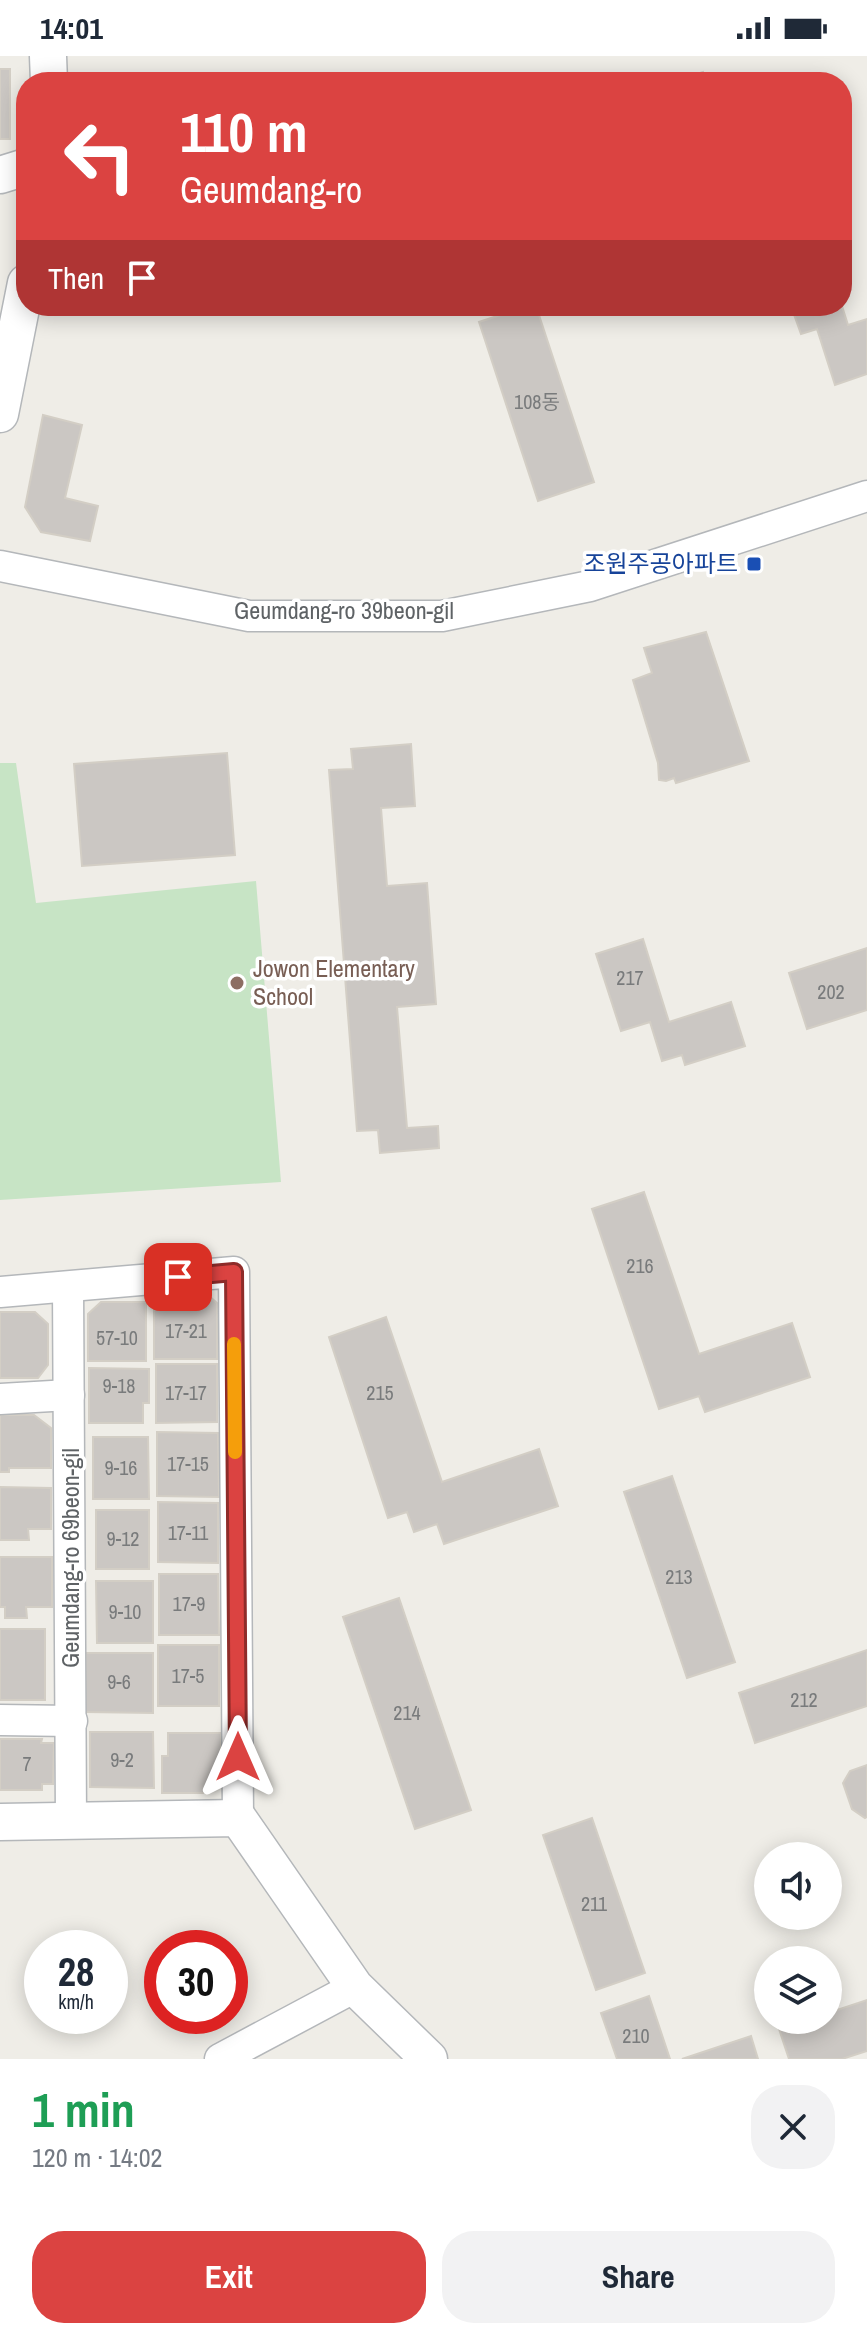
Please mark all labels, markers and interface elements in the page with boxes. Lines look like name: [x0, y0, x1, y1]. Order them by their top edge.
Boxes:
text: 14:01: [40, 8, 103, 48]
text: 110 m: [180, 94, 308, 169]
icon: left: [48, 104, 152, 208]
text: Geumdang-ro: [180, 166, 362, 214]
icon: arrive: [120, 256, 164, 300]
text: Then: [48, 258, 104, 298]
house number: 108동: [514, 388, 560, 415]
place label: 조원주공아파트: [583, 547, 738, 579]
marker: 조원주공아파트: [745, 555, 763, 573]
street label: Geumdang-ro 39beon-gil: [234, 594, 454, 626]
place label: Jowon Elementary School: [253, 952, 415, 1012]
house number: 217: [616, 964, 644, 991]
marker: Jowon Elementary School: [228, 974, 246, 992]
house number: 202: [817, 978, 845, 1005]
pin: [144, 1243, 212, 1311]
house number: 216: [626, 1252, 654, 1279]
icon: arrive: [156, 1255, 200, 1299]
house number: 17-21: [165, 1317, 207, 1344]
house number: 57-10: [96, 1324, 138, 1351]
house number: 9-18: [103, 1372, 135, 1399]
house number: 17-17: [165, 1379, 207, 1406]
house number: 215: [366, 1379, 394, 1406]
street label: Geumdang-ro 69beon-gil: [54, 1448, 86, 1668]
house number: 17-15: [167, 1450, 209, 1477]
house number: 9-16: [105, 1454, 137, 1481]
house number: 17-11: [168, 1519, 208, 1546]
house number: 9-12: [107, 1525, 139, 1552]
house number: 213: [665, 1563, 693, 1590]
house number: 17-9: [173, 1590, 205, 1617]
house number: 9-10: [109, 1598, 141, 1625]
house number: 17-5: [172, 1662, 204, 1689]
house number: 9-6: [107, 1668, 131, 1695]
house number: 212: [790, 1686, 818, 1713]
house number: 214: [393, 1699, 421, 1726]
position arrow: [196, 1715, 280, 1799]
house number: 9-2: [110, 1746, 134, 1773]
house number: 7: [22, 1750, 32, 1777]
map controls: [754, 1842, 842, 2034]
button: sound: [754, 1842, 842, 1930]
house number: 211: [581, 1890, 607, 1917]
speed limit sign: 30: [144, 1930, 248, 2034]
text: 28: [58, 1945, 94, 1998]
button: layers: [754, 1946, 842, 2034]
text: km/h: [58, 1988, 94, 2015]
house number: 210: [622, 2022, 650, 2049]
text: 1 min: [32, 2077, 135, 2142]
button: close: [751, 2085, 835, 2169]
text: 120 m · 14:02: [32, 2140, 162, 2175]
button: Exit: [32, 2231, 426, 2323]
button: Share: [442, 2231, 835, 2323]

